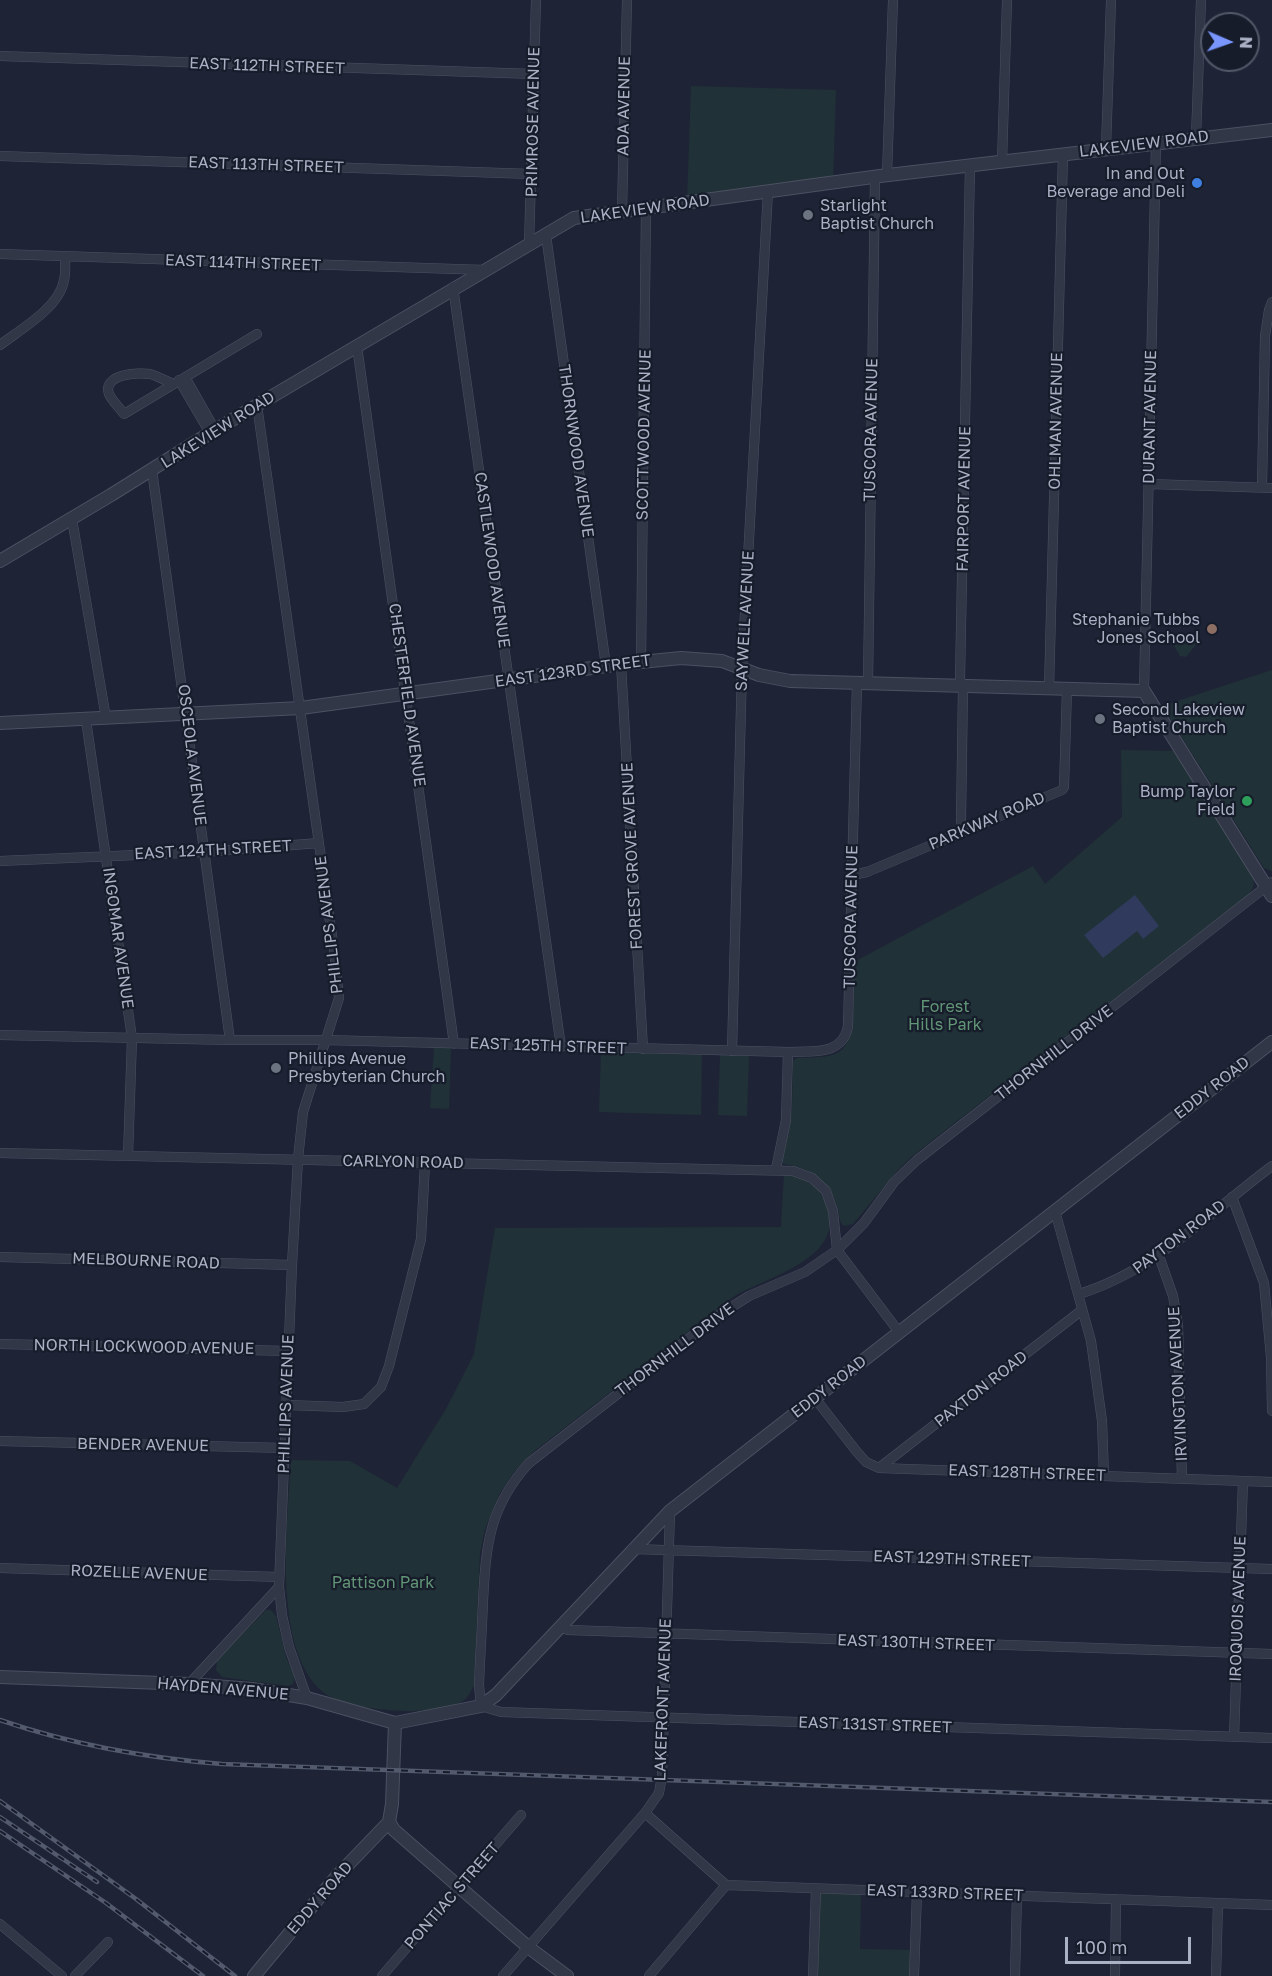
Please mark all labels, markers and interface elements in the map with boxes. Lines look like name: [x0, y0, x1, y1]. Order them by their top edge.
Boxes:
north arrow: [1200, 12, 1260, 72]
text: N: [1236, 36, 1256, 49]
street label: PRIMROSE AVENUE: [522, 47, 544, 197]
street label: EAST 112TH STREET: [189, 54, 345, 78]
street label: ADA AVENUE: [614, 56, 634, 156]
street label: LAKEVIEW ROAD: [1078, 127, 1210, 161]
street label: EAST 113TH STREET: [188, 153, 344, 177]
place label: In and Out Beverage and Deli: [1047, 164, 1185, 202]
marker: In and Out Beverage and Deli: [1190, 176, 1204, 190]
street label: LAKEVIEW ROAD: [579, 190, 711, 228]
place label: Starlight Baptist Church: [820, 196, 934, 234]
marker: Starlight Baptist Church: [801, 208, 815, 222]
street label: EAST 114TH STREET: [165, 251, 321, 275]
street label: SCOTTWOOD AVENUE: [633, 349, 655, 521]
street label: DURANT AVENUE: [1139, 350, 1161, 484]
street label: OHLMAN AVENUE: [1045, 352, 1067, 490]
street label: TUSCORA AVENUE: [860, 358, 882, 502]
street label: THORNWOOD AVENUE: [554, 363, 598, 539]
street label: LAKEVIEW ROAD: [158, 387, 278, 473]
street label: FAIRPORT AVENUE: [953, 426, 975, 572]
street label: CASTLEWOOD AVENUE: [470, 471, 514, 649]
street label: SAYWELL AVENUE: [732, 550, 758, 692]
street label: CHESTERFIELD AVENUE: [385, 602, 429, 788]
place label: Stephanie Tubbs Jones School: [1072, 610, 1200, 648]
marker: Stephanie Tubbs Jones School: [1205, 622, 1219, 636]
street label: EAST 123RD STREET: [494, 651, 652, 691]
street label: OSCEOLA AVENUE: [174, 683, 210, 827]
place label: Second Lakeview Baptist Church: [1112, 700, 1245, 738]
marker: Second Lakeview Baptist Church: [1093, 712, 1107, 726]
street label: FOREST GROVE AVENUE: [618, 762, 646, 950]
place label: Bump Taylor Field: [1140, 782, 1235, 820]
street label: PARKWAY ROAD: [926, 788, 1048, 854]
marker: Bump Taylor Field: [1240, 794, 1254, 808]
street label: EAST 124TH STREET: [134, 836, 292, 864]
street label: TUSCORA AVENUE: [840, 845, 862, 989]
street label: PHILLIPS AVENUE: [311, 855, 347, 995]
street label: INGOMAR AVENUE: [99, 866, 137, 1010]
park label: Forest Hills Park: [908, 997, 982, 1035]
street label: THORNHILL DRIVE: [991, 1001, 1117, 1105]
street label: EAST 125TH STREET: [469, 1034, 627, 1058]
place label: Phillips Avenue Presbyterian Church: [288, 1049, 445, 1087]
street label: EDDY ROAD: [1171, 1053, 1253, 1123]
marker: Phillips Avenue Presbyterian Church: [269, 1061, 283, 1075]
street label: CARLYON ROAD: [342, 1151, 464, 1173]
street label: PAYTON ROAD: [1129, 1196, 1229, 1278]
street label: MELBOURNE ROAD: [72, 1249, 220, 1273]
street label: THORNHILL DRIVE: [612, 1299, 738, 1401]
street label: IRVINGTON AVENUE: [1164, 1306, 1192, 1462]
street label: PHILLIPS AVENUE: [274, 1334, 298, 1474]
street label: NORTH LOCKWOOD AVENUE: [34, 1335, 254, 1359]
street label: PAXTON ROAD: [931, 1347, 1031, 1431]
street label: EDDY ROAD: [788, 1352, 870, 1422]
street label: BENDER AVENUE: [77, 1434, 209, 1456]
street label: EAST 128TH STREET: [948, 1461, 1106, 1485]
street label: IROQUOIS AVENUE: [1226, 1536, 1250, 1682]
street label: EAST 129TH STREET: [873, 1547, 1031, 1571]
street label: ROZELLE AVENUE: [70, 1561, 208, 1585]
park label: Pattison Park: [332, 1573, 434, 1593]
street label: LAKEFRONT AVENUE: [651, 1618, 675, 1782]
street label: EAST 130TH STREET: [837, 1631, 995, 1655]
street label: HAYDEN AVENUE: [156, 1674, 290, 1704]
street label: EAST 131ST STREET: [798, 1713, 952, 1737]
street label: PONTIAC STREET: [400, 1839, 504, 1953]
street label: EDDY ROAD: [283, 1858, 357, 1938]
street label: EAST 133RD STREET: [866, 1881, 1024, 1905]
scale bar: [1068, 1925, 1194, 1963]
text: 100 m: [1076, 1936, 1127, 1958]

